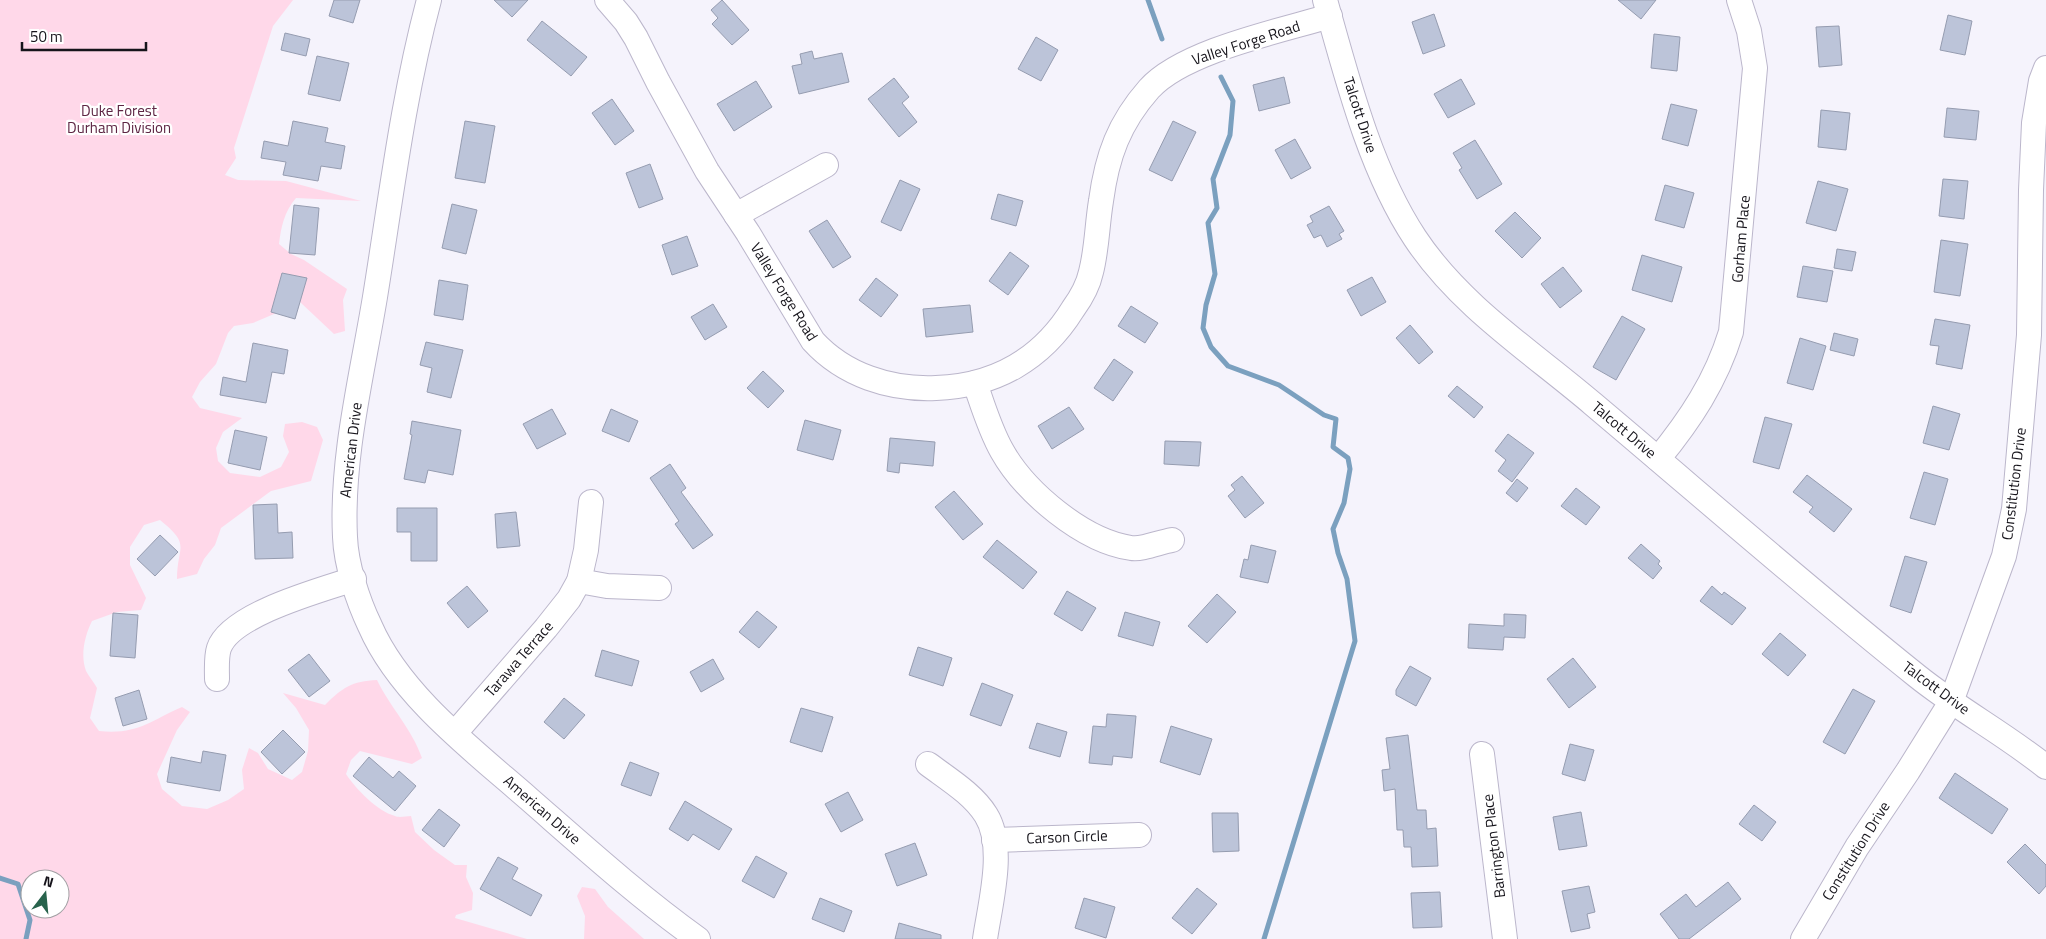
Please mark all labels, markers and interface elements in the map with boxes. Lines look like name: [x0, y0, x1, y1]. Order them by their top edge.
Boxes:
street label: Valley Forge Road: [1189, 14, 1303, 71]
scale bar: [22, 20, 146, 52]
text: 50 m: [30, 25, 63, 48]
street label: Talcott Drive: [1337, 74, 1384, 156]
park label: Duke Forest Durham Division: [67, 99, 171, 139]
street label: Gorham Place: [1725, 194, 1756, 284]
street label: Valley Forge Road: [745, 238, 824, 346]
street label: Talcott Drive: [1587, 396, 1662, 464]
street label: American Drive: [333, 401, 368, 499]
street label: Constitution Drive: [1995, 426, 2032, 542]
street label: Tarawa Terrace: [479, 615, 558, 702]
street label: Talcott Drive: [1898, 655, 1975, 720]
street label: American Drive: [499, 770, 586, 850]
street label: Barrington Place: [1476, 793, 1511, 899]
street label: Constitution Drive: [1816, 797, 1895, 905]
street label: Carson Circle: [1026, 824, 1108, 849]
north arrow: [20, 869, 70, 919]
text: N: [41, 870, 56, 892]

